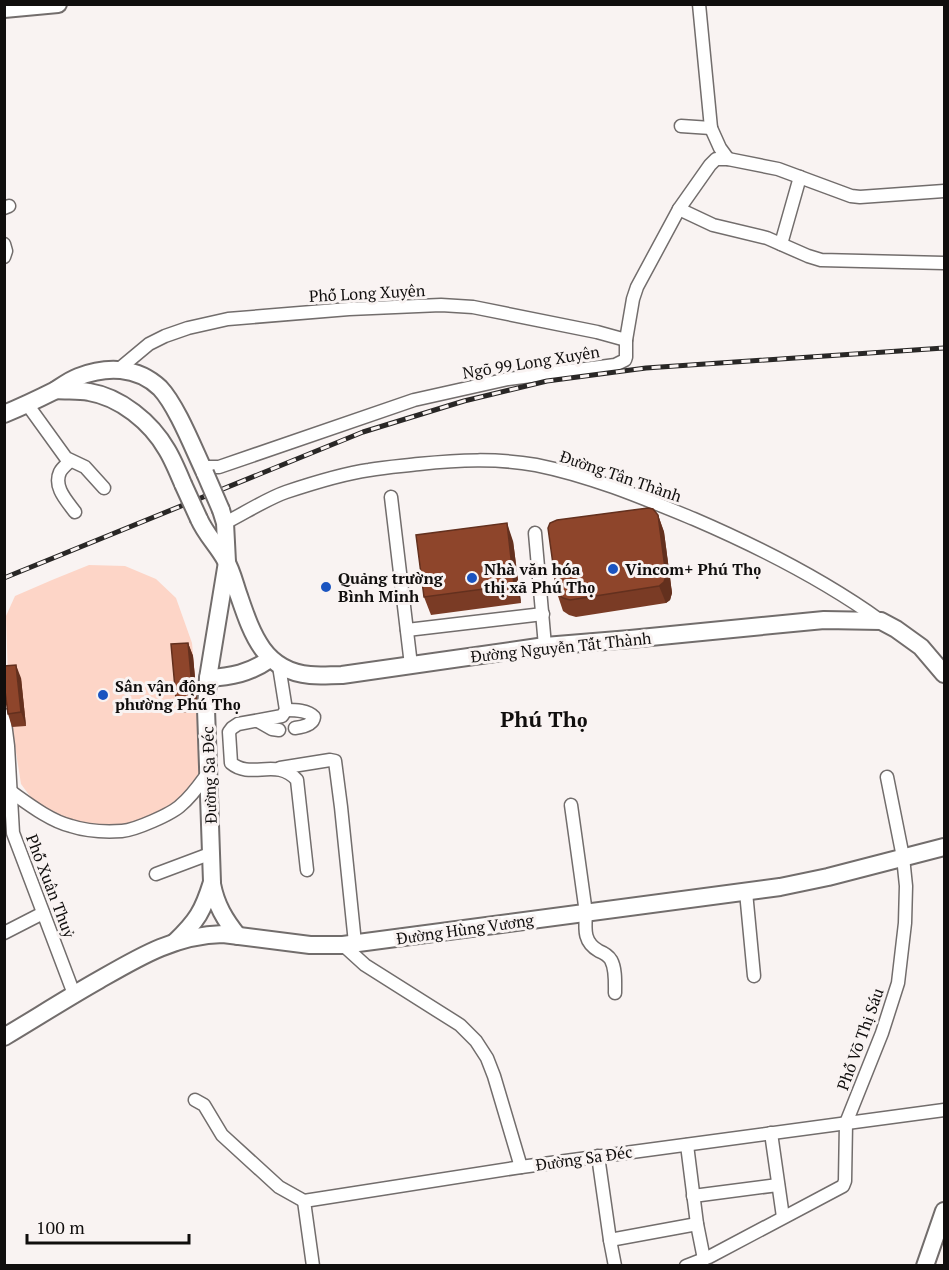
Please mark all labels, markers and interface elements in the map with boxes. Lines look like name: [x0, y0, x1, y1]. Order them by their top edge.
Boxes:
street label: Phố Long Xuyên: [308, 279, 426, 307]
street label: Ngõ 99 Long Xuyên: [461, 340, 602, 384]
street label: Đường Tân Thành: [557, 445, 685, 507]
place label: Nhà văn hóa thị xã Phú Thọ: [484, 558, 595, 598]
place label: Vincom+ Phú Thọ: [625, 558, 761, 580]
marker: Vincom+ Phú Thọ: [606, 562, 620, 576]
place label: Quảng trường Bình Minh: [338, 567, 444, 607]
marker: Nhà văn hóa thị xã Phú Thọ: [465, 571, 479, 585]
marker: Quảng trường Bình Minh: [319, 580, 333, 594]
street label: Đường Nguyễn Tất Thành: [470, 627, 653, 667]
place label: Sân vận động phường Phú Thọ: [115, 675, 241, 715]
marker: Sân vận động phường Phú Thọ: [96, 688, 110, 702]
district label: Phú Thọ: [500, 704, 588, 733]
street label: Đường Sa Đéc: [196, 726, 222, 824]
street label: Phố Xuân Thuỷ: [21, 831, 81, 941]
street label: Đường Hùng Vương: [395, 908, 536, 950]
street label: Phố Võ Thị Sáu: [831, 985, 889, 1093]
street label: Đường Sa Đéc: [534, 1140, 634, 1176]
scale bar: [27, 1207, 189, 1245]
text: 100 m: [36, 1215, 85, 1239]

